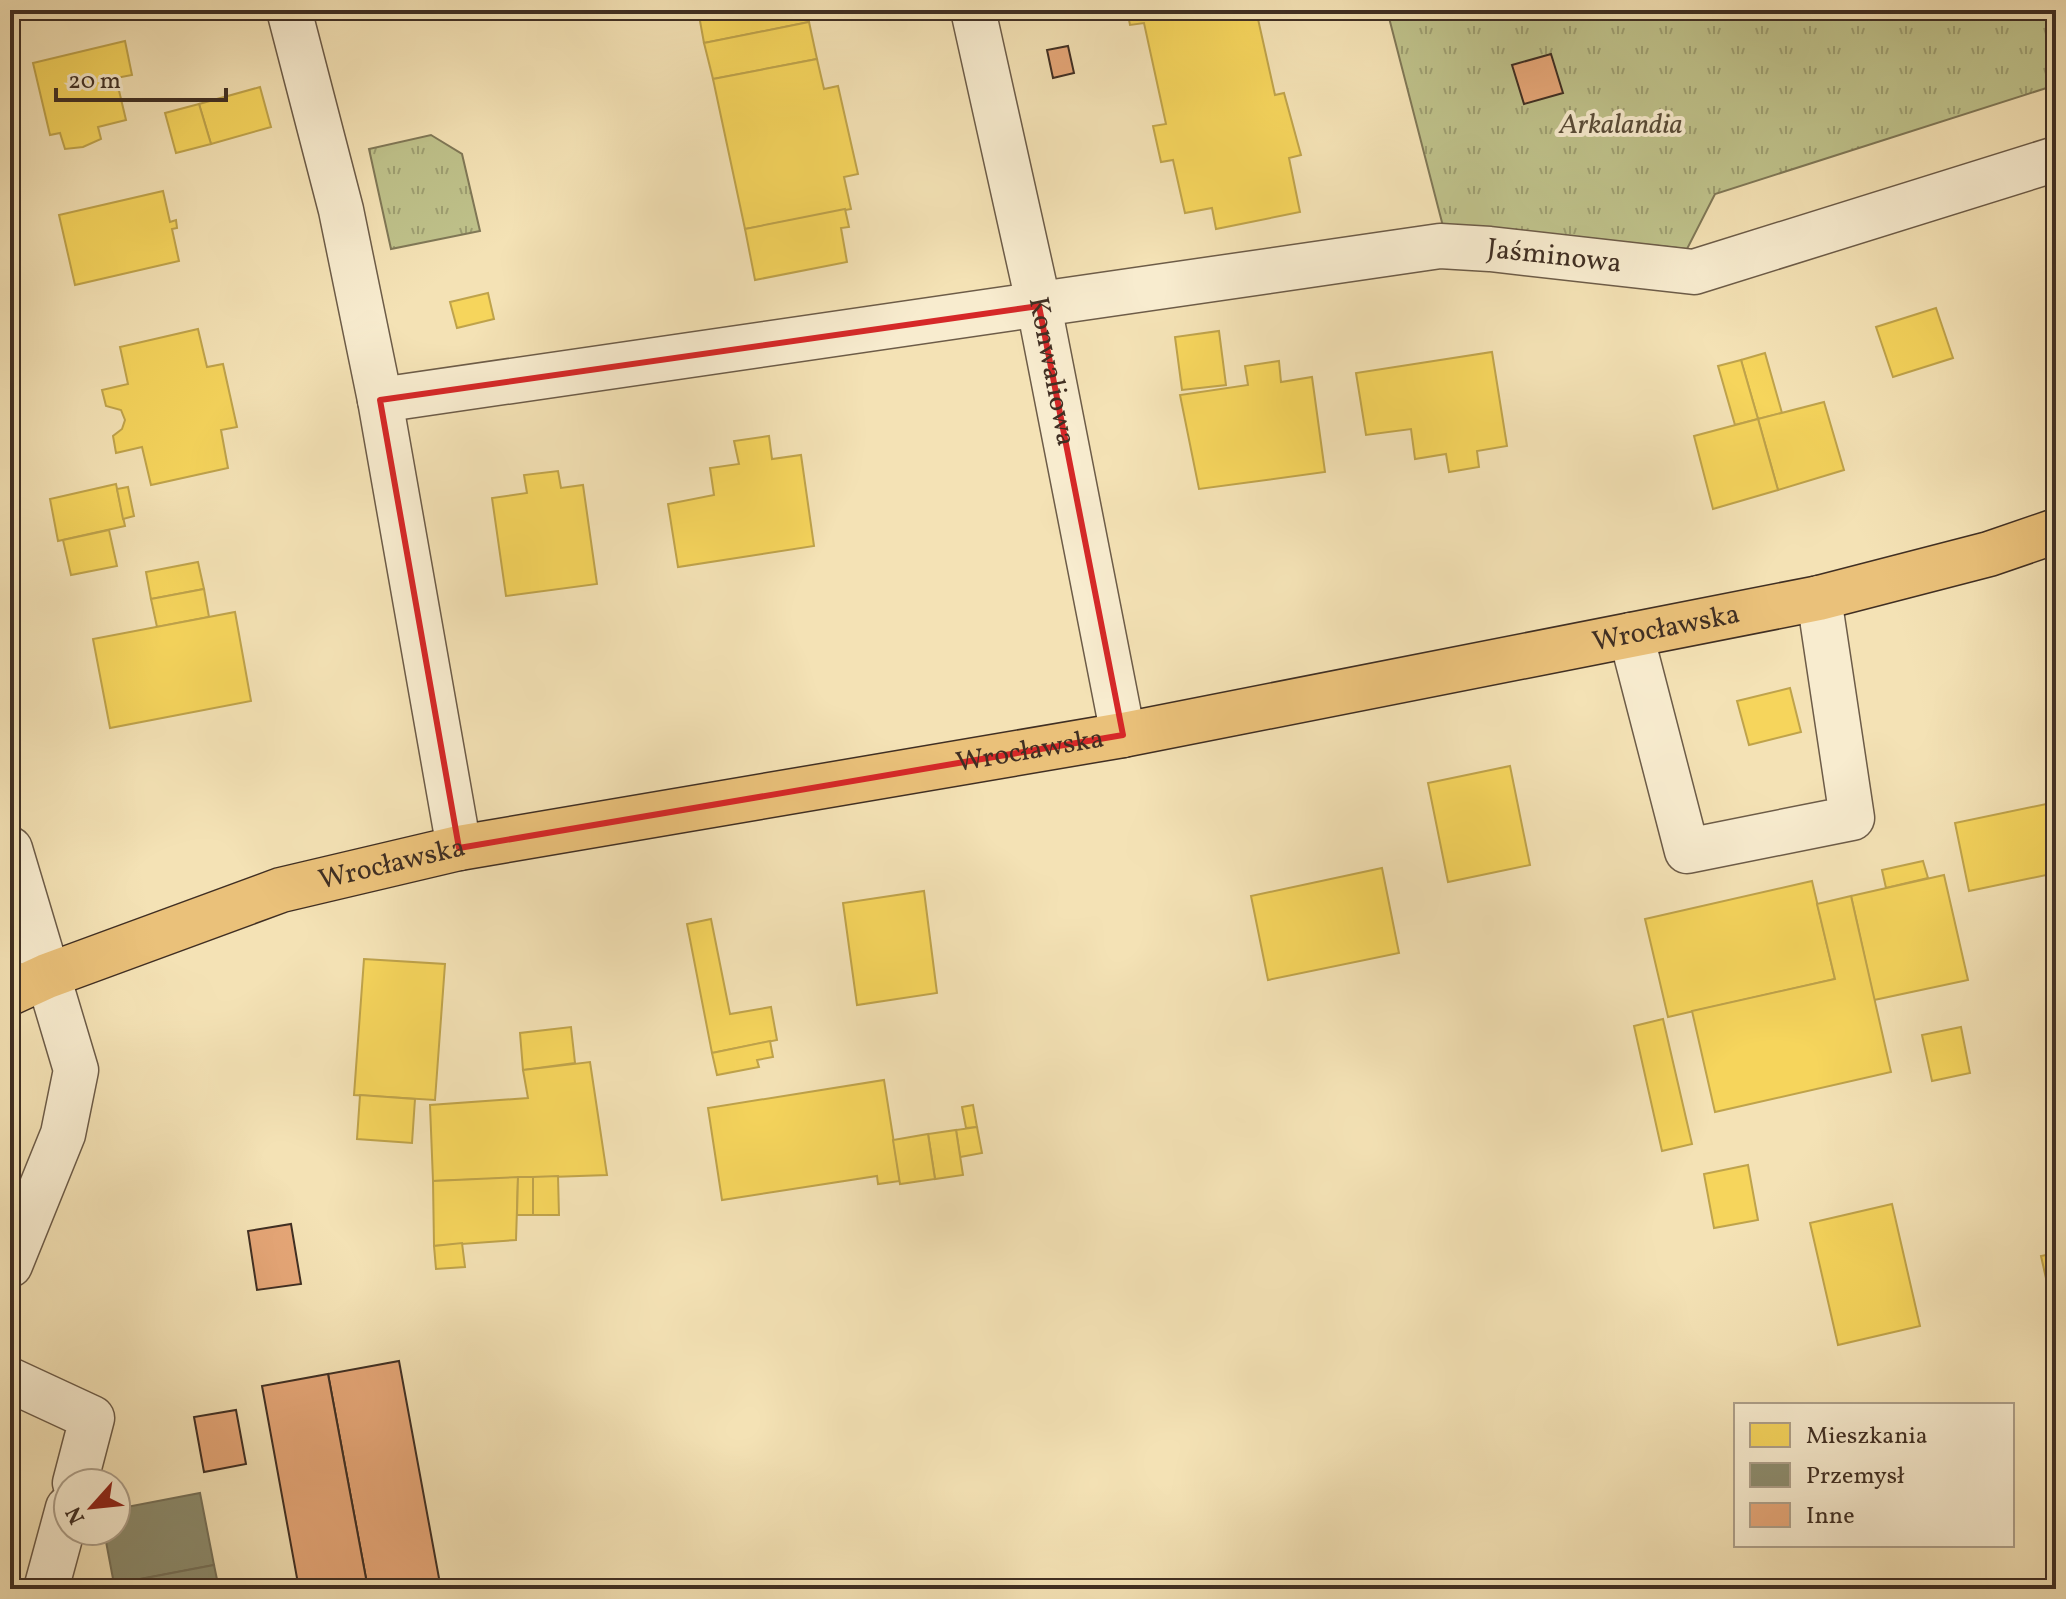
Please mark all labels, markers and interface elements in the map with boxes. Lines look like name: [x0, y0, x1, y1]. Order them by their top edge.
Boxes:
scale bar: [56, 52, 226, 102]
text: 20 m: [68, 65, 121, 99]
park label: Arkalandia: [1558, 106, 1683, 145]
street label: Jaśminowa: [1485, 229, 1624, 283]
street label: Konwaliowa: [1018, 294, 1085, 449]
street label: Wrocławska: [1589, 595, 1743, 662]
street label: Wrocławska: [953, 719, 1107, 783]
street label: Wrocławska: [315, 828, 469, 900]
legend: [1734, 1403, 2014, 1547]
text: Mieszkania: [1806, 1420, 1928, 1454]
text: Przemysł: [1806, 1460, 1905, 1494]
north arrow: [52, 1467, 132, 1547]
text: Inne: [1806, 1500, 1855, 1534]
text: N: [59, 1501, 94, 1529]

